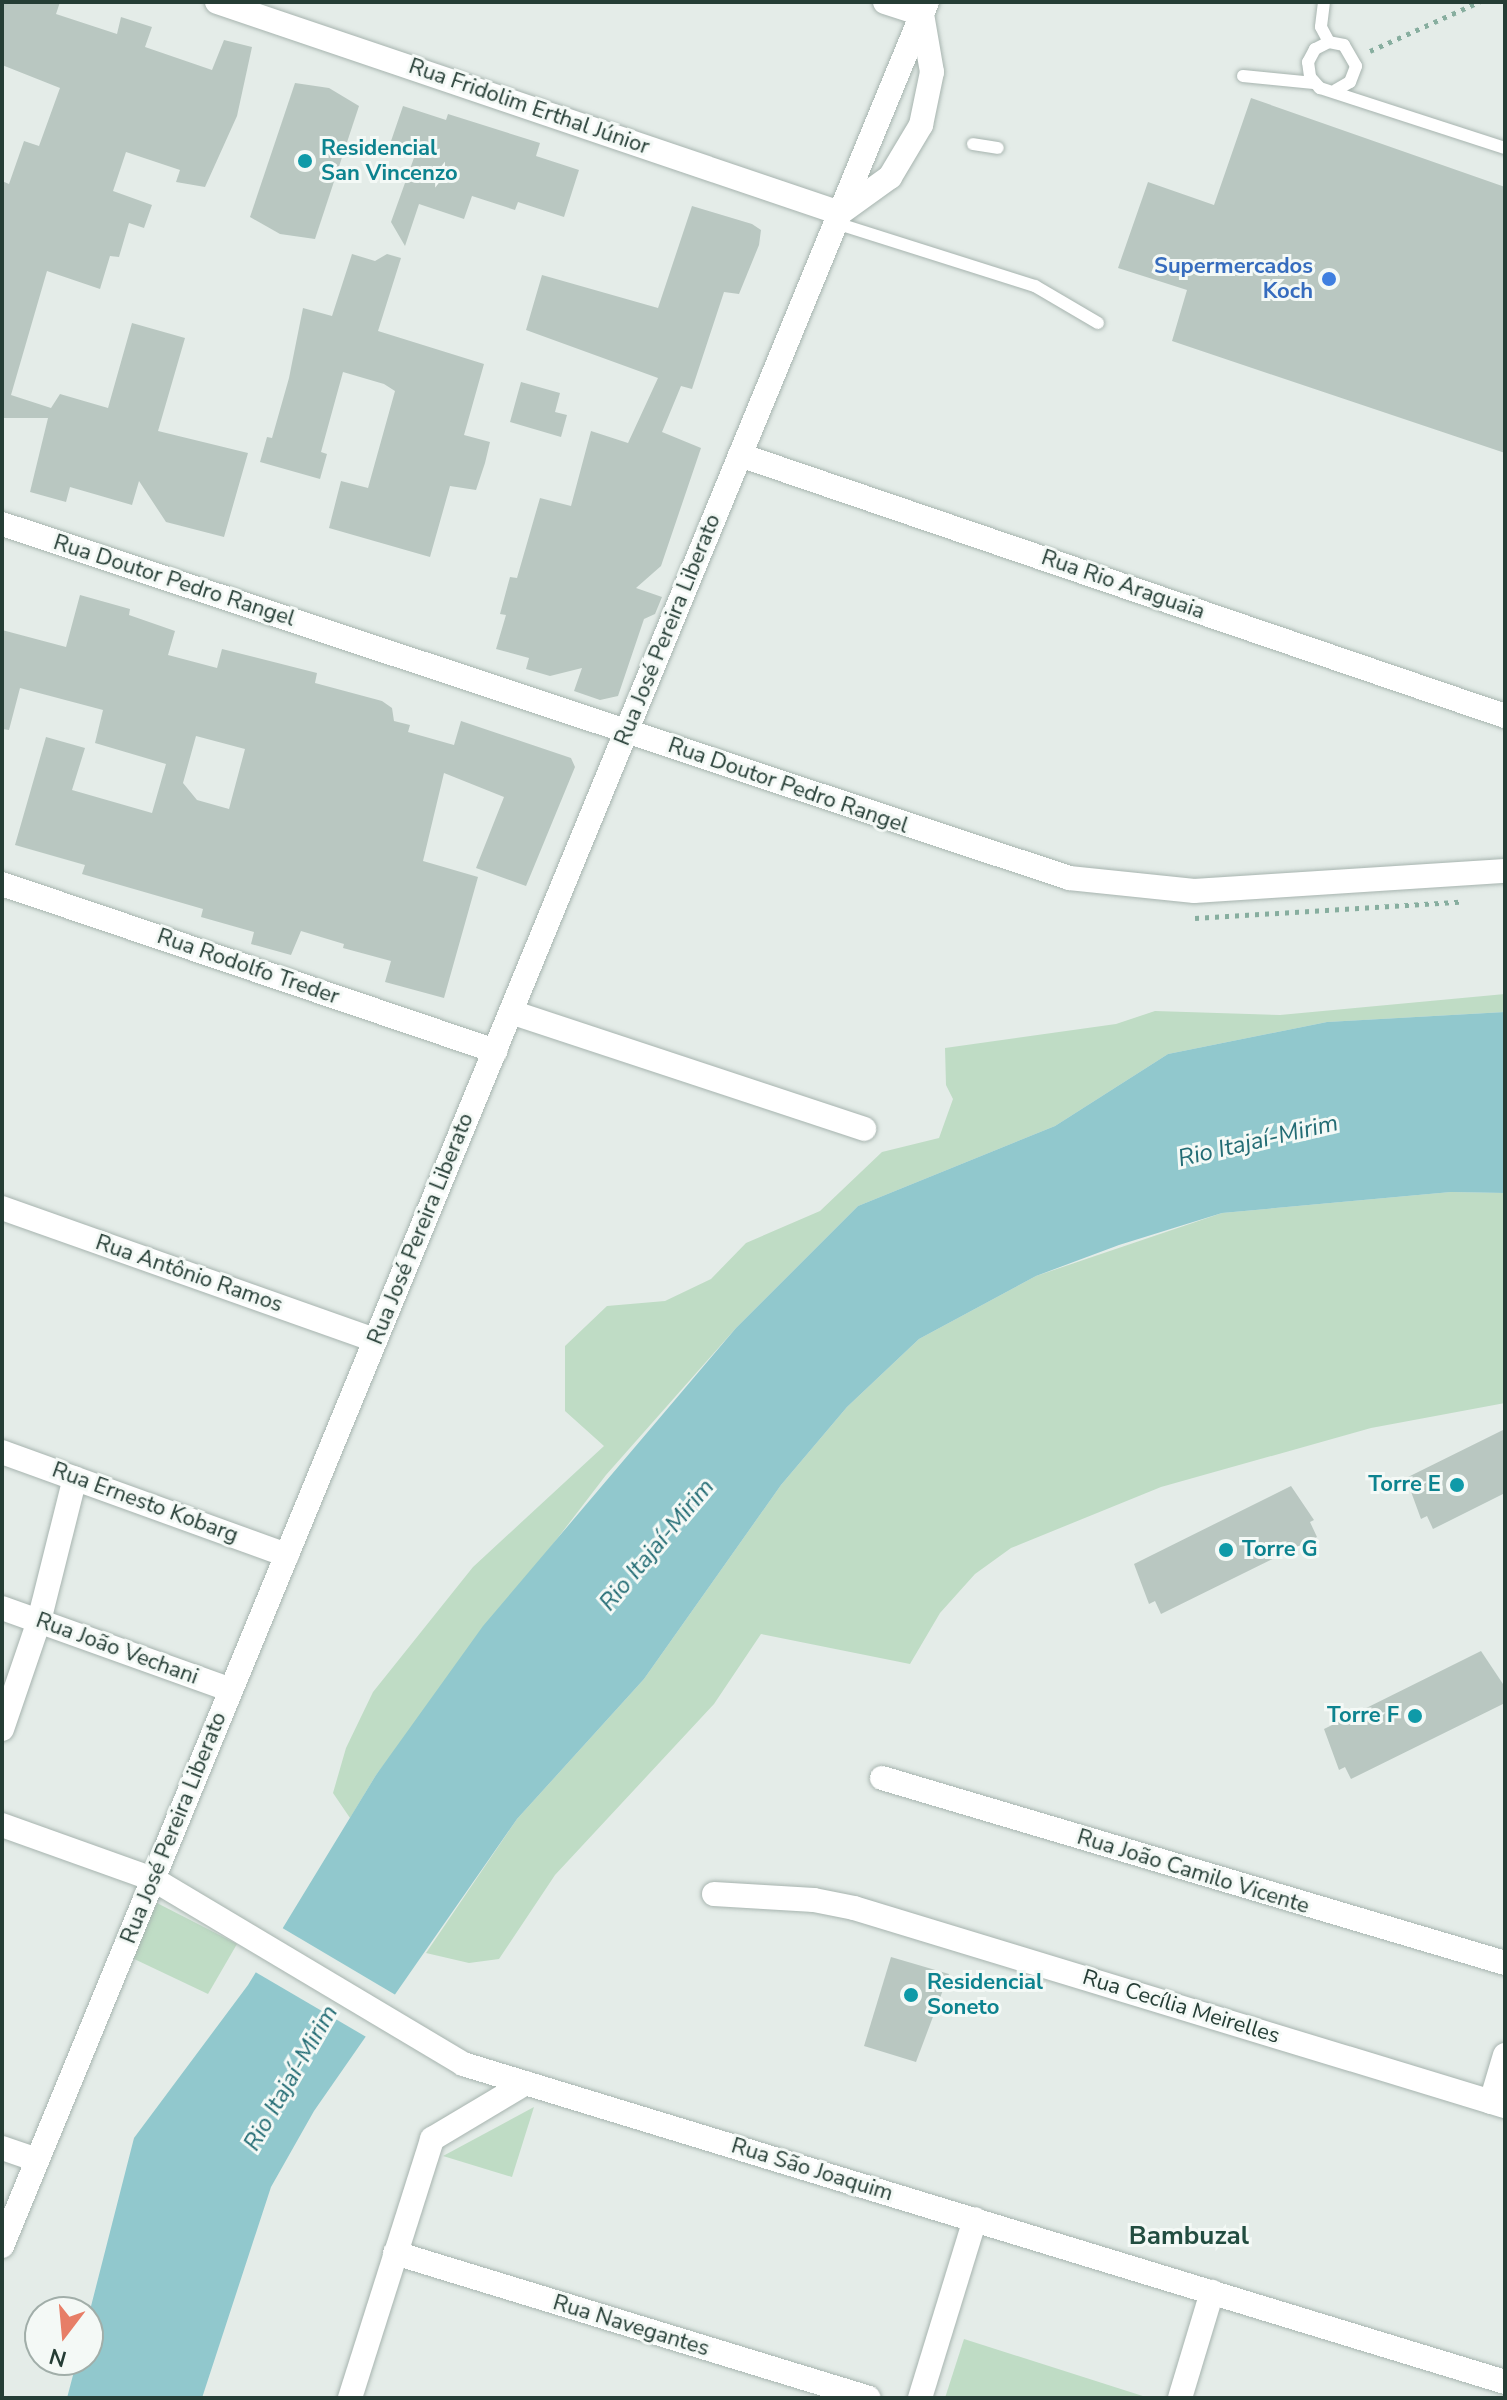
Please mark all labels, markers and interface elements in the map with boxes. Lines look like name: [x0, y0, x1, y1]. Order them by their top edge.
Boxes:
street label: Rua Fridolim Erthal Júnior: [405, 53, 653, 161]
place label: Residencial San Vincenzo: [321, 135, 458, 186]
marker: Residencial San Vincenzo: [296, 152, 314, 170]
place label: Supermercados Koch: [1154, 253, 1313, 304]
marker: Supermercados Koch: [1320, 270, 1338, 288]
street label: Rua José Pereira Liberato: [609, 510, 727, 750]
street label: Rua Doutor Pedro Rangel: [50, 529, 298, 633]
street label: Rua Rio Araguaia: [1038, 545, 1208, 625]
street label: Rua Doutor Pedro Rangel: [664, 732, 912, 840]
street label: Rua Rodolfo Treder: [154, 923, 342, 1011]
street label: Rua José Pereira Liberato: [362, 1109, 480, 1349]
water label: Rio Itajaí-Mirim: [1175, 1109, 1341, 1173]
street label: Rua Antônio Ramos: [92, 1230, 286, 1318]
street label: Rua Ernesto Kobarg: [48, 1457, 242, 1549]
place label: Torre E: [1368, 1472, 1441, 1498]
water label: Rio Itajaí-Mirim: [593, 1473, 721, 1617]
marker: Torre E: [1448, 1476, 1466, 1494]
place label: Torre G: [1242, 1537, 1318, 1563]
marker: Torre G: [1217, 1541, 1235, 1559]
street label: Rua João Vechani: [32, 1607, 202, 1691]
place label: Torre F: [1327, 1703, 1399, 1729]
marker: Torre F: [1406, 1707, 1424, 1725]
street label: Rua José Pereira Liberato: [115, 1708, 233, 1948]
street label: Rua João Camilo Vicente: [1074, 1824, 1312, 1920]
street label: Rua Cecília Meirelles: [1079, 1964, 1283, 2050]
place label: Residencial Soneto: [927, 1969, 1043, 2020]
marker: Residencial Soneto: [902, 1986, 920, 2004]
water label: Rio Itajaí-Mirim: [238, 2000, 344, 2156]
street label: Rua São Joaquim: [728, 2133, 896, 2207]
district label: Bambuzal: [1129, 2220, 1249, 2252]
street label: Rua Navegantes: [550, 2290, 712, 2362]
north arrow: [24, 2296, 104, 2376]
text: N: [46, 2340, 70, 2374]

